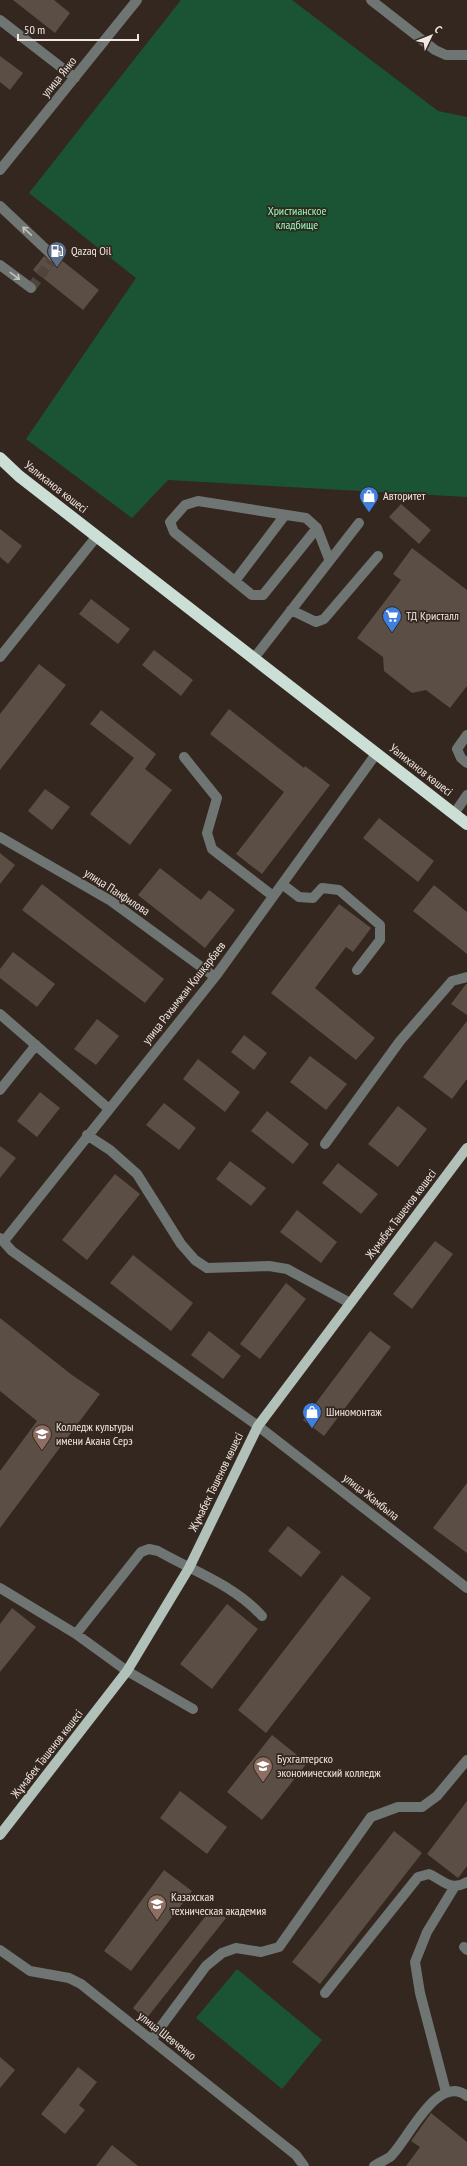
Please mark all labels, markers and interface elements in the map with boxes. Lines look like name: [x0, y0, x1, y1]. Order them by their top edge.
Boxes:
scale bar: [18, 16, 138, 42]
north arrow: [411, 16, 451, 56]
text: 50 m: [24, 22, 45, 37]
text: С: [431, 23, 445, 36]
street label: улица Янко: [38, 53, 79, 100]
park label: Христианское кладбище: [268, 203, 326, 232]
one-way arrow: [22, 227, 32, 236]
fuel station icon: Qazaq Oil: [46, 240, 68, 268]
place label: Qazaq Oil: [71, 243, 111, 258]
one-way arrow: [10, 272, 21, 281]
street label: Уәлиханов көшесі: [22, 457, 91, 516]
shop icon: Авторитет: [358, 485, 380, 513]
place label: Авторитет: [383, 488, 426, 503]
supermarket icon: ТД Кристалл: [381, 605, 403, 633]
place label: ТД Кристалл: [406, 608, 459, 623]
street label: Уәлиханов көшесі: [387, 740, 456, 799]
street label: улица Панфилова: [82, 865, 153, 918]
street label: улица Рахымжан Қошқарбаев: [139, 938, 229, 1047]
street label: Жұмабек Тәшенов көшесі: [361, 1166, 439, 1262]
shop icon: Шиномонтаж: [301, 1401, 323, 1429]
place label: Шиномонтаж: [326, 1404, 382, 1419]
place label: Колледж культуры имени Акана Серэ: [56, 1419, 133, 1448]
school or university icon: Колледж культуры имени Акана Серэ: [31, 1423, 53, 1451]
street label: Жұмабек Тәшенов көшесі: [185, 1430, 246, 1535]
street label: улица Жамбыла: [340, 1470, 403, 1523]
street label: Жұмабек Тәшенов көшесі: [7, 1706, 86, 1802]
place label: Бухгалтерско экономический колледж: [277, 1751, 381, 1780]
school or university icon: Бухгалтерско экономический колледж: [252, 1755, 274, 1783]
place label: Казахская техническая академия: [171, 1889, 266, 1918]
school or university icon: Казахская техническая академия: [146, 1893, 168, 1921]
street label: улица Шевченко: [135, 2008, 200, 2063]

